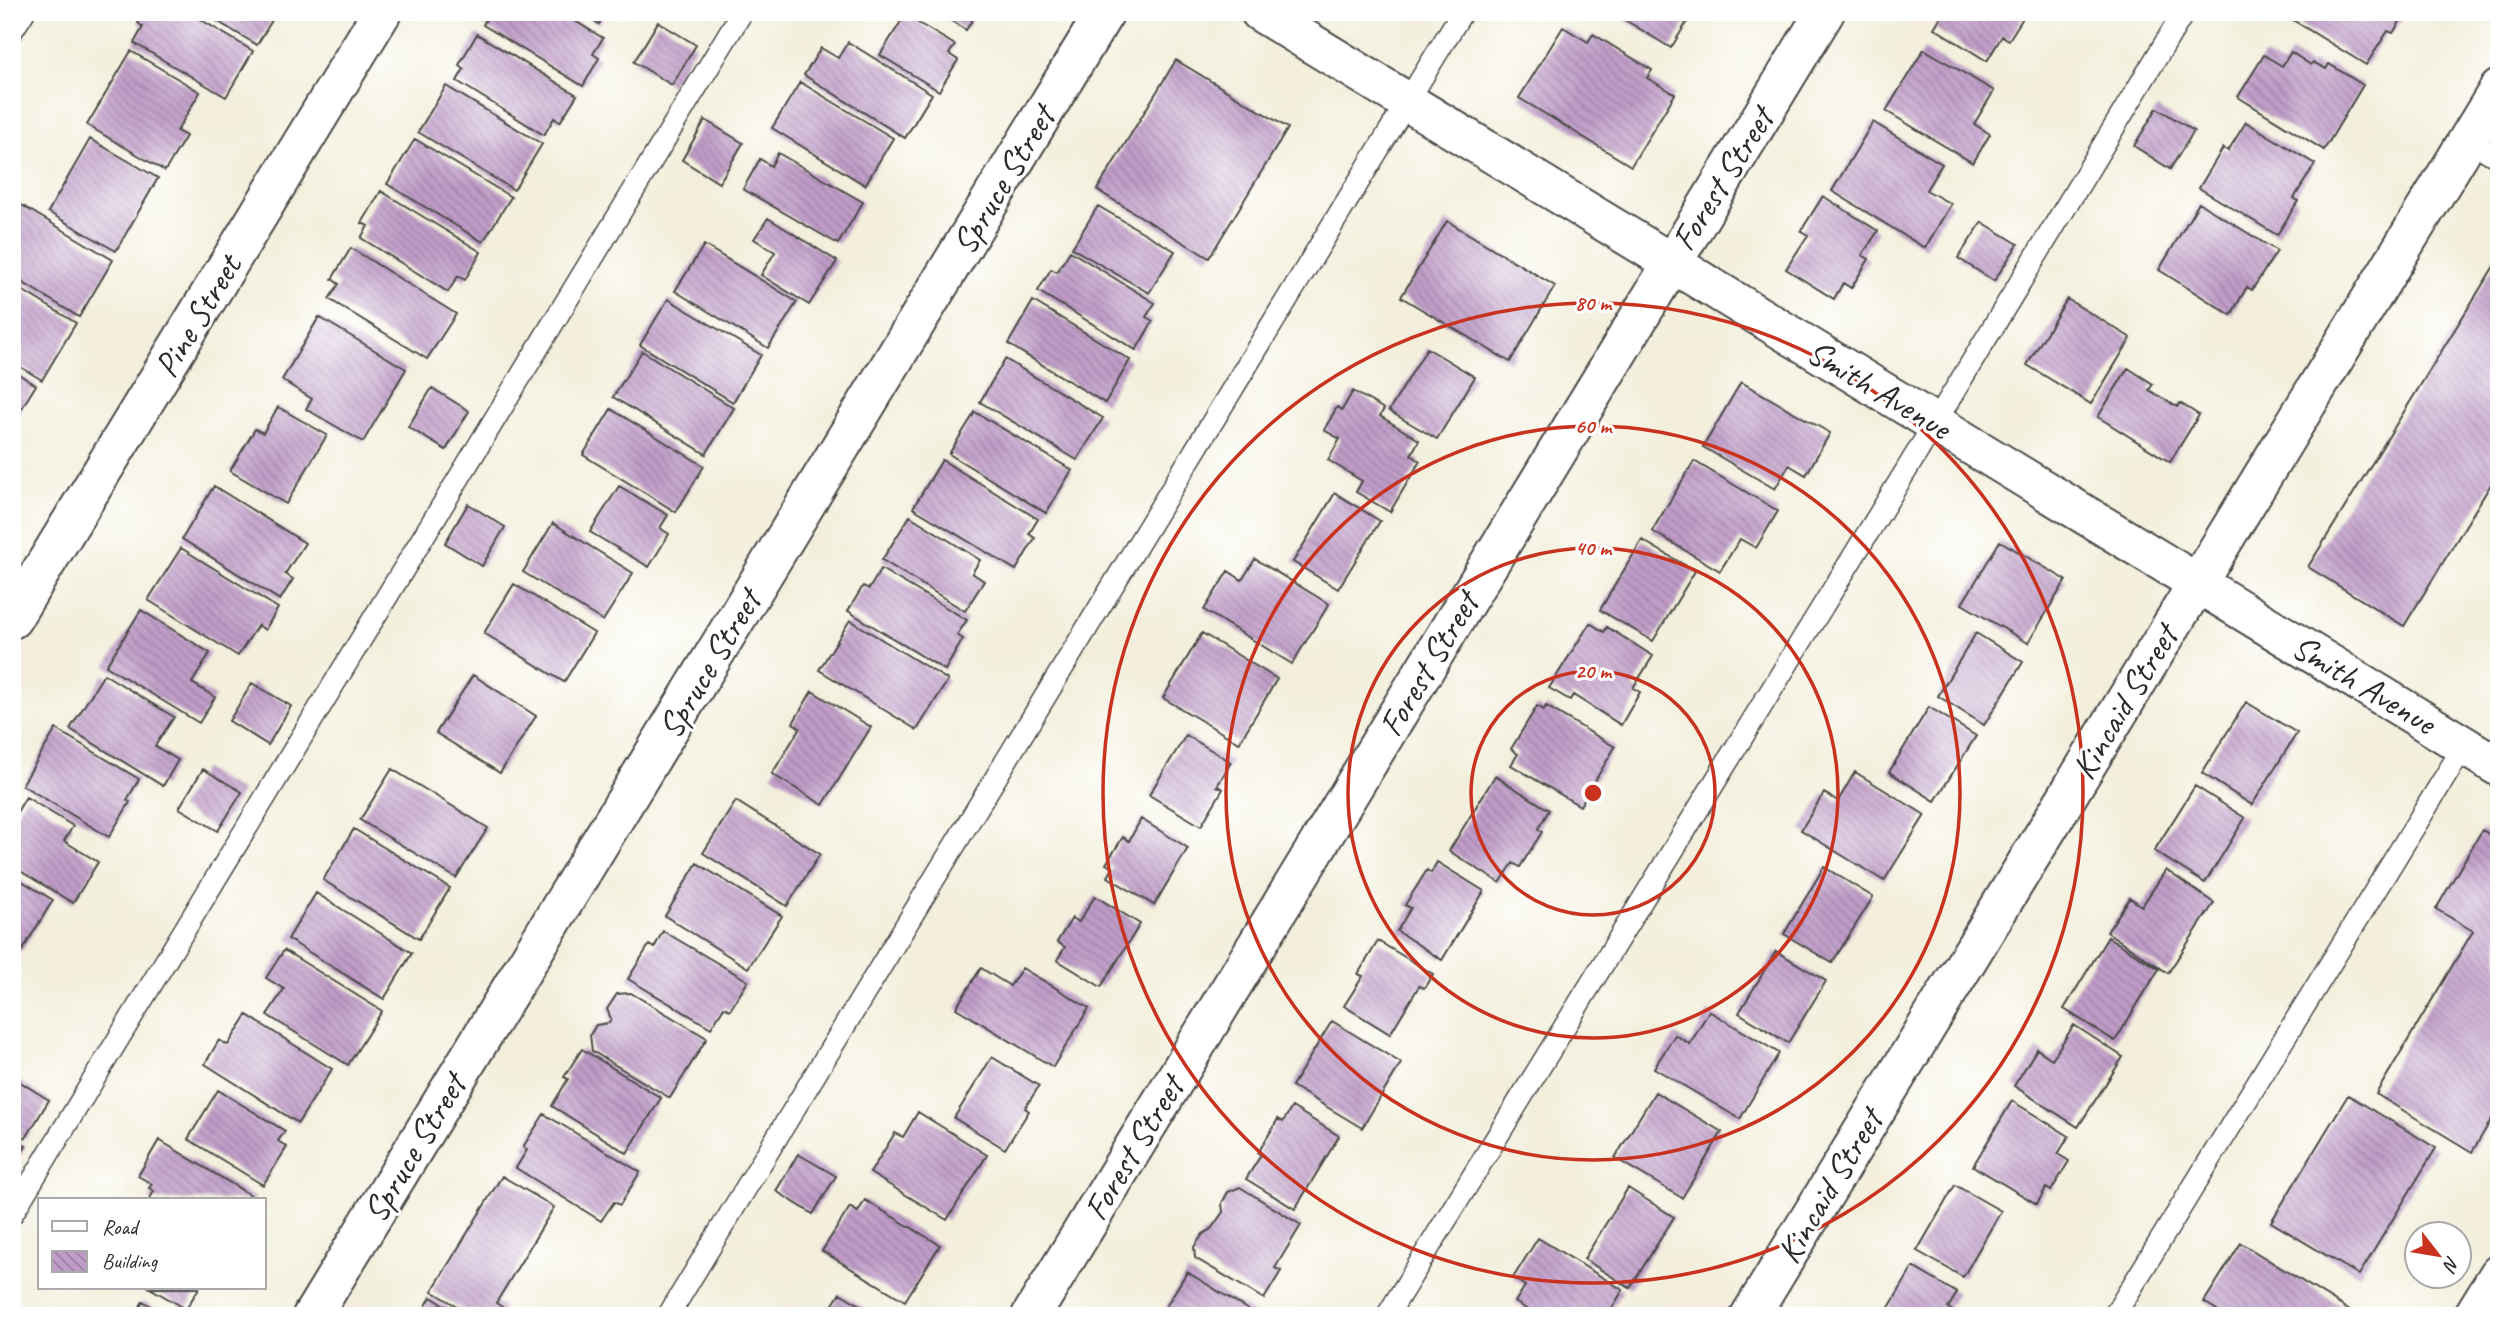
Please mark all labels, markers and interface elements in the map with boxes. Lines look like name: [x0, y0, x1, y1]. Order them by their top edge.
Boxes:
street label: Spruce Street: [942, 94, 1067, 263]
street label: Forest Street: [1661, 96, 1786, 259]
street label: Pine Street: [144, 244, 253, 385]
text: 80 m: [1575, 290, 1613, 316]
street label: Smith Avenue: [1799, 329, 1961, 451]
text: 60 m: [1575, 413, 1613, 439]
text: 40 m: [1575, 535, 1613, 561]
street label: Spruce Street: [648, 578, 773, 747]
street label: Forest Street: [1368, 580, 1491, 744]
street label: Kincaid Street: [2061, 613, 2190, 787]
street label: Smith Avenue: [2284, 624, 2446, 746]
text: 20 m: [1575, 658, 1613, 684]
centre of rings: [1581, 781, 1605, 805]
street label: Spruce Street: [353, 1062, 478, 1231]
street label: Forest Street: [1073, 1064, 1196, 1228]
street label: Kincaid Street: [1766, 1097, 1895, 1271]
legend: [38, 1198, 266, 1290]
text: Road: [102, 1214, 141, 1240]
north arrow: [2402, 1220, 2472, 1290]
text: Building: [102, 1248, 159, 1274]
text: N: [2437, 1252, 2465, 1277]

